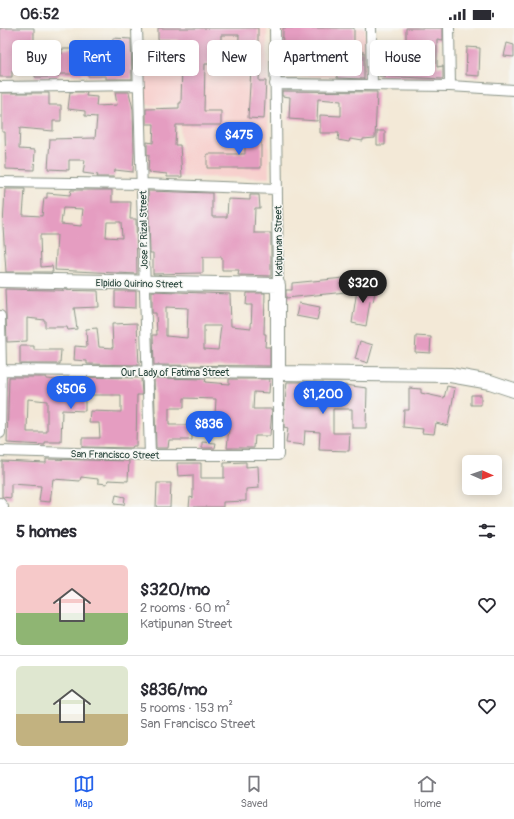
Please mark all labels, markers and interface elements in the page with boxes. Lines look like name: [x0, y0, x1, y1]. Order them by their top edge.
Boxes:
text: 06:52: [20, 5, 60, 24]
chip: Buy: [12, 40, 61, 76]
chip: Rent: [69, 40, 125, 76]
chip: Filters: [133, 40, 199, 76]
chip: New: [207, 40, 261, 76]
chip: Apartment: [269, 40, 362, 76]
chip: House: [370, 40, 435, 76]
pin: $475: [215, 122, 263, 156]
text: $475: [225, 127, 253, 143]
street label: Jose P. Rizal Street: [137, 190, 151, 269]
street label: Katipunan Street: [272, 204, 286, 277]
pin: $320: [339, 270, 387, 304]
text: $320: [348, 275, 378, 291]
street label: Elpidio Quirino Street: [95, 277, 184, 291]
street label: Our Lady of Fatima Street: [121, 367, 230, 379]
pin: $506: [47, 376, 95, 410]
text: $506: [56, 381, 86, 397]
pin: $1,200: [290, 381, 356, 415]
text: $1,200: [303, 386, 343, 402]
pin: $836: [185, 411, 233, 445]
text: $836: [195, 416, 223, 432]
street label: San Francisco Street: [71, 448, 160, 462]
north arrow: [462, 455, 502, 495]
map controls: [462, 455, 502, 495]
icon: filters: [476, 520, 498, 542]
text: 5 homes: [16, 521, 77, 542]
text: $320/mo: [140, 579, 210, 600]
icon: home: [48, 581, 96, 629]
icon: heart: [476, 594, 498, 616]
text: 2 rooms · 60 m²: [140, 600, 230, 616]
text: Katipunan Street: [140, 616, 232, 632]
text: $836/mo: [140, 679, 208, 700]
icon: home: [48, 682, 96, 730]
icon: heart: [476, 695, 498, 717]
text: 5 rooms · 153 m²: [140, 700, 233, 716]
text: San Francisco Street: [140, 716, 255, 732]
tab: Map: [73, 773, 95, 810]
tab: Saved: [240, 773, 268, 810]
tab: Home: [413, 773, 441, 810]

